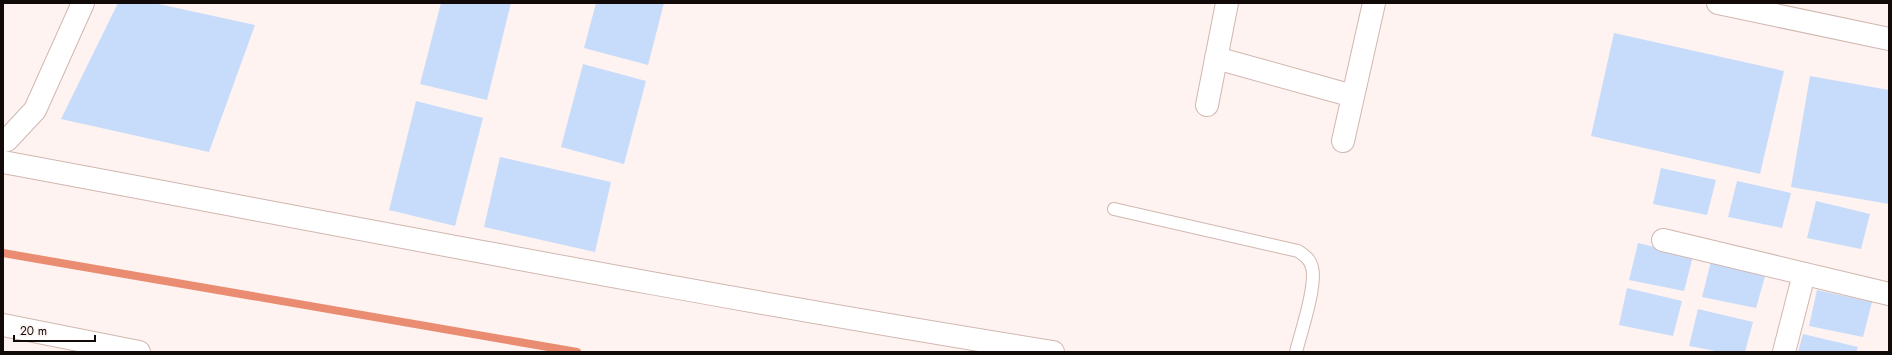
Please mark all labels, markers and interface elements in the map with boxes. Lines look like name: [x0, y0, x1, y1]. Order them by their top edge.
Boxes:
scale bar: [14, 317, 95, 343]
text: 20 m: [20, 322, 47, 340]

